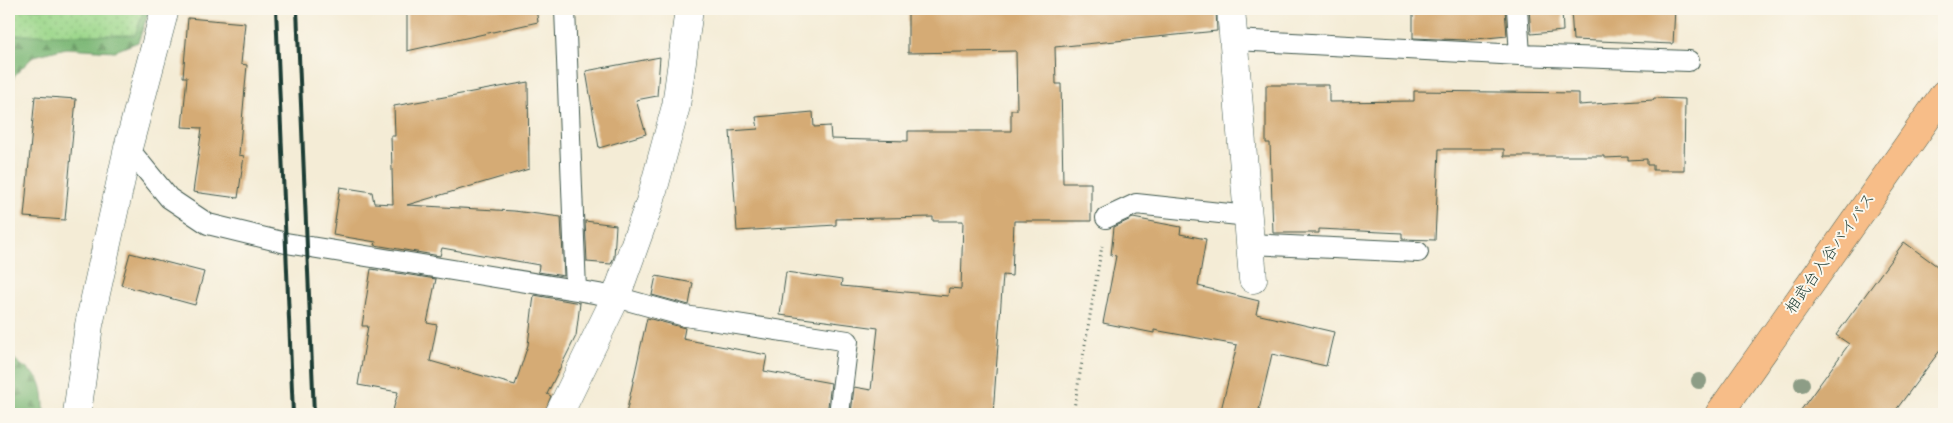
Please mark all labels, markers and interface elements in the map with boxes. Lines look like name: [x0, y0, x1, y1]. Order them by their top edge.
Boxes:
street label: 相武台入谷バイパス: [1780, 189, 1882, 319]

